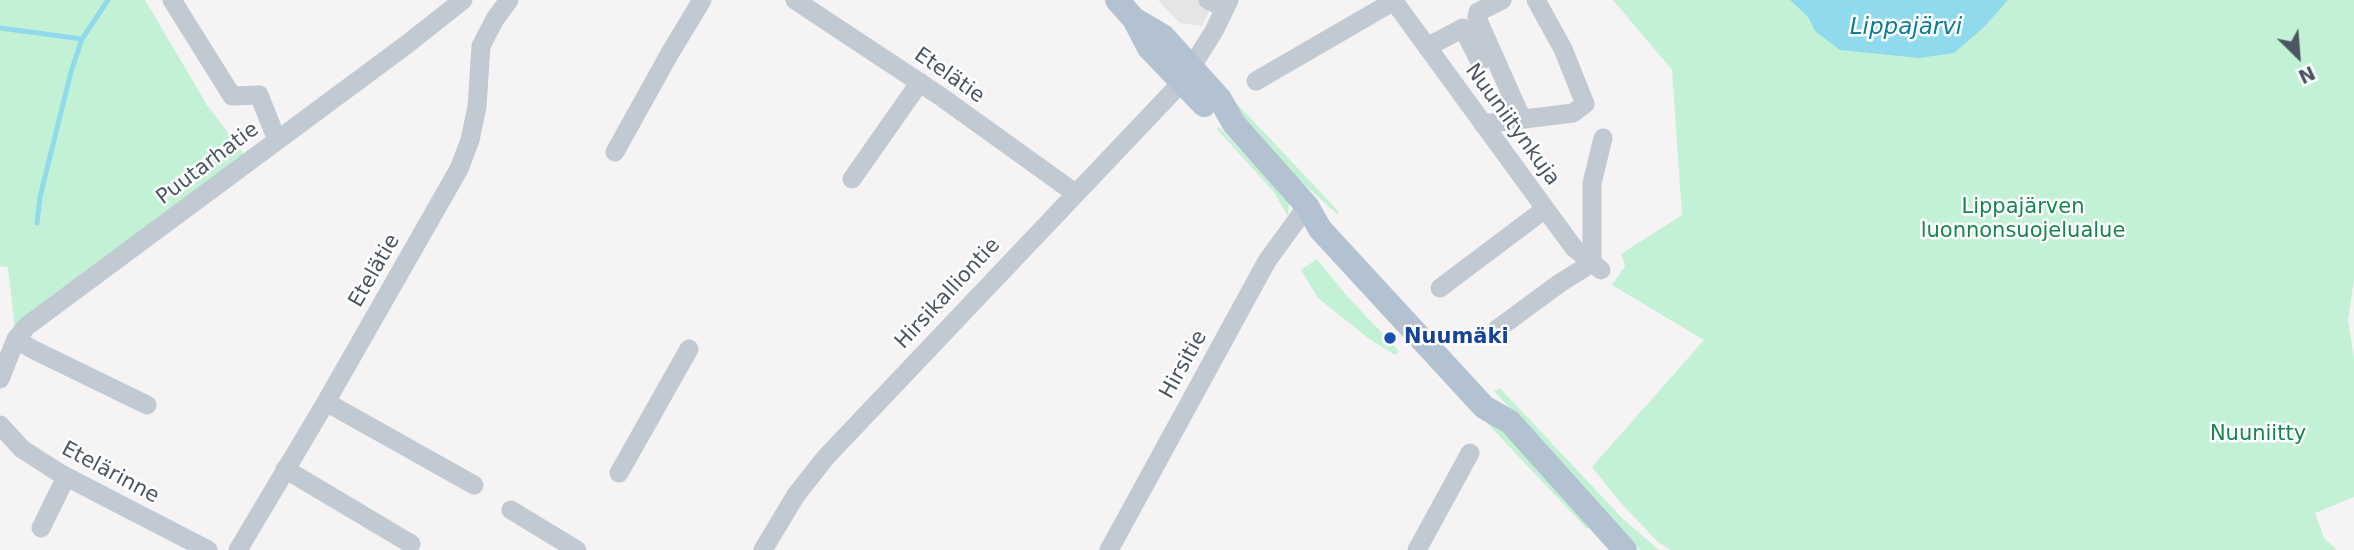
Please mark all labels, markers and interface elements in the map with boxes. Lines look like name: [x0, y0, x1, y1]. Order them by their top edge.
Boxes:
water label: Lippajärvi: [1850, 14, 1962, 42]
north arrow: [2263, 21, 2333, 91]
street label: Etelätie: [909, 43, 989, 109]
street label: Nuuniitynkuja: [1459, 59, 1565, 191]
text: N: [2295, 62, 2319, 88]
street label: Puutarhatie: [152, 117, 264, 211]
park label: Lippajärven luonnonsuojelualue: [1921, 195, 2125, 245]
street label: Etelätie: [344, 230, 406, 312]
street label: Hirsikalliontie: [890, 233, 1006, 355]
place label: Nuumäki: [1404, 325, 1509, 351]
street label: Hirsitie: [1155, 327, 1213, 403]
marker: Nuumäki: [1382, 330, 1398, 346]
park label: Nuuniitty: [2210, 422, 2306, 448]
street label: Etelärinne: [57, 437, 163, 509]

